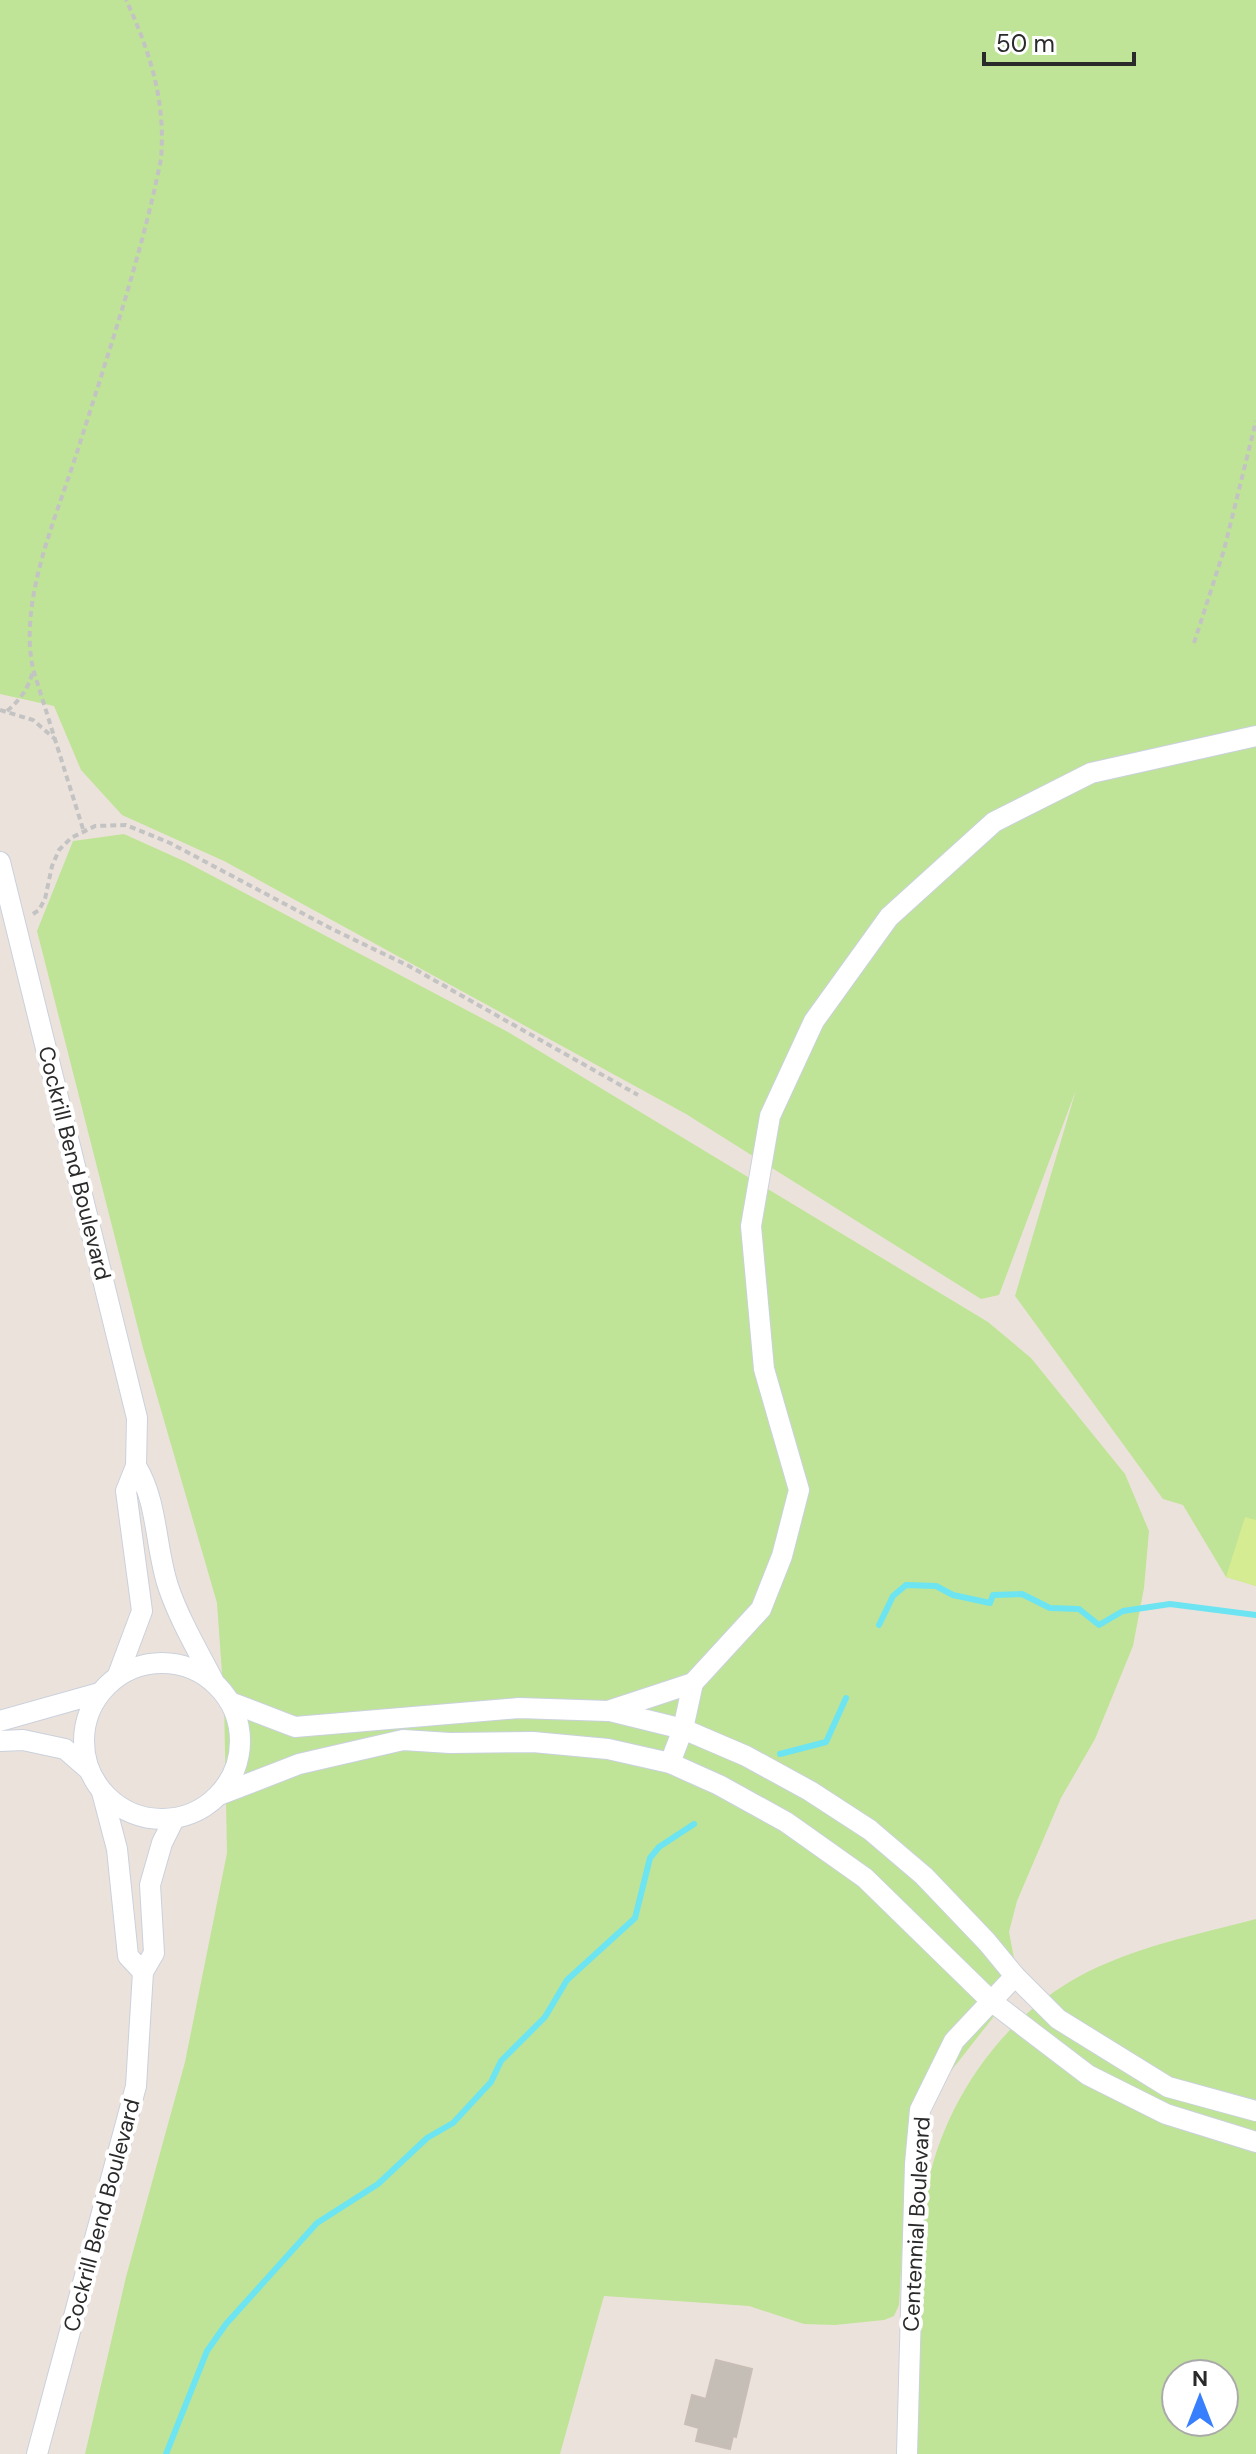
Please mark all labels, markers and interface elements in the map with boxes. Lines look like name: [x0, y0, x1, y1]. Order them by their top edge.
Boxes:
scale bar: [984, 16, 1134, 66]
text: 50 m: [996, 28, 1055, 59]
street label: Cockrill Bend Boulevard: [31, 1043, 118, 1283]
street label: Cockrill Bend Boulevard: [56, 2095, 147, 2335]
street label: Centennial Boulevard: [896, 2116, 937, 2332]
north arrow: [1160, 2358, 1240, 2438]
text: N: [1192, 2364, 1208, 2393]

